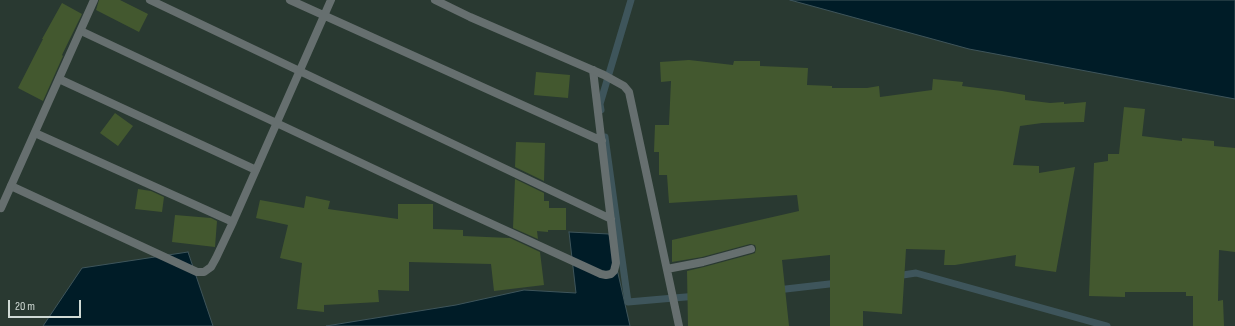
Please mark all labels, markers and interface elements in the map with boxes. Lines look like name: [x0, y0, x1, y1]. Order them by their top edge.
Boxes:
scale bar: [10, 292, 83, 318]
text: 20 m: [15, 299, 35, 314]

